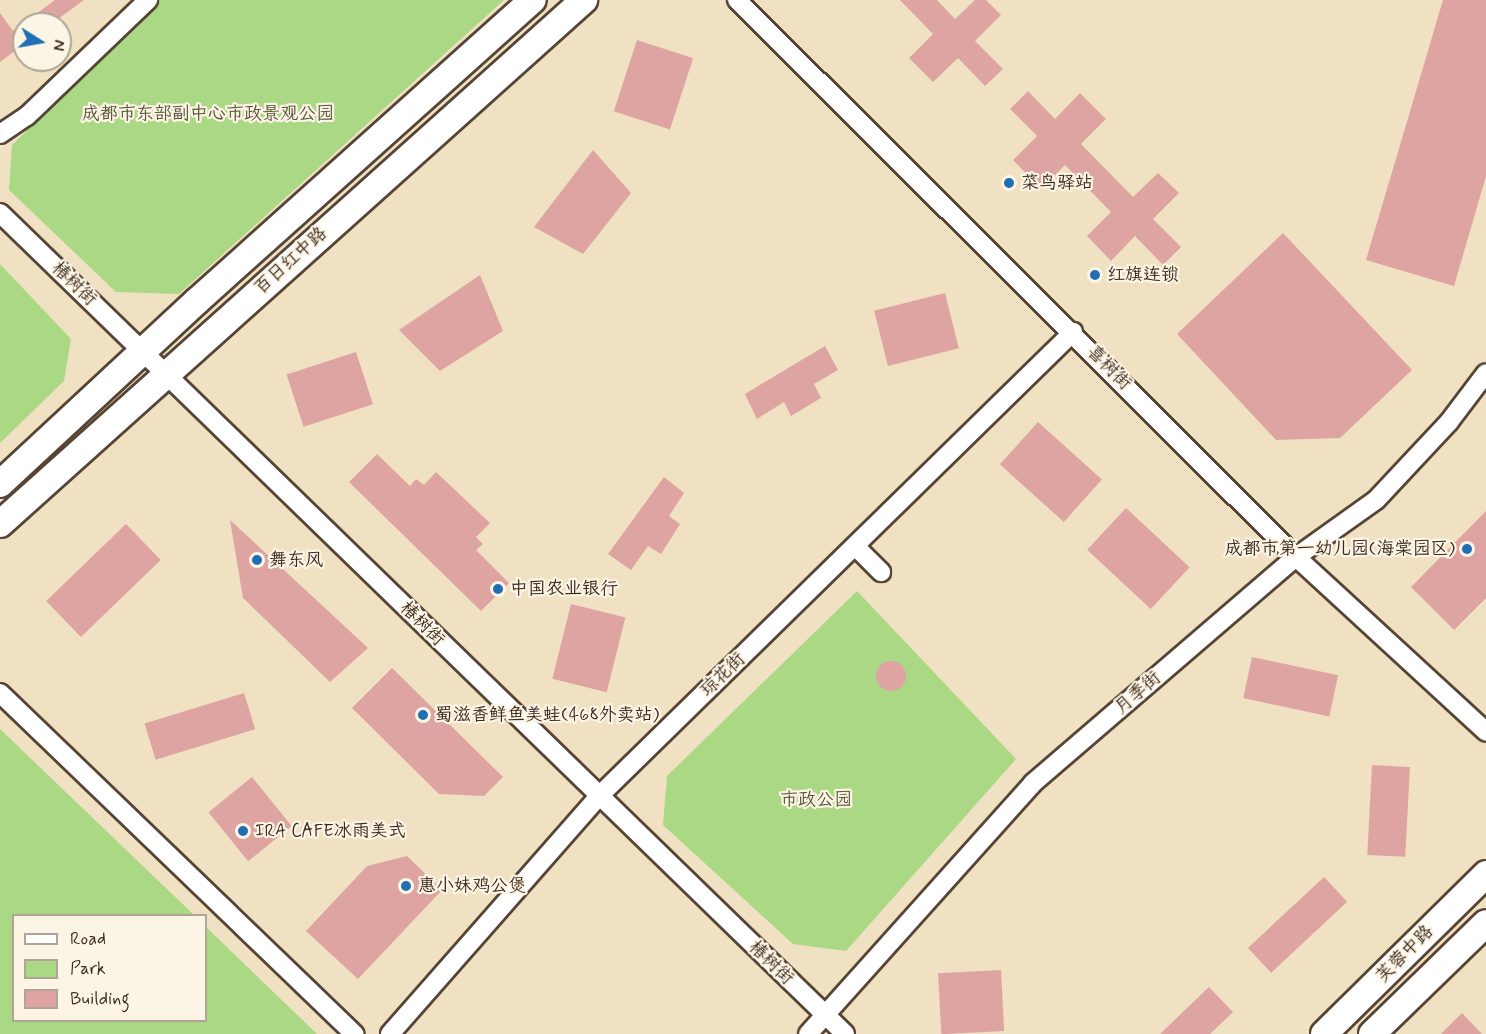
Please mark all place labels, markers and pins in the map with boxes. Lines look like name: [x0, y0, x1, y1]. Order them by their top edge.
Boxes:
place label: 菜鸟驿站: [1021, 172, 1093, 194]
marker: 菜鸟驿站: [1002, 176, 1016, 190]
place label: 红旗连锁: [1107, 264, 1179, 286]
marker: 红旗连锁: [1088, 268, 1102, 282]
place label: 成都市第一幼儿园(海棠园区): [1225, 538, 1455, 560]
marker: 成都市第一幼儿园(海棠园区): [1460, 542, 1474, 556]
place label: 舞东风: [269, 549, 323, 571]
marker: 舞东风: [250, 553, 264, 567]
place label: 中国农业银行: [510, 578, 618, 600]
marker: 中国农业银行: [491, 582, 505, 596]
place label: 蜀滋香鲜鱼美蛙(468外卖站): [435, 704, 659, 726]
marker: 蜀滋香鲜鱼美蛙(468外卖站): [416, 708, 430, 722]
place label: IRA CAFE冰雨美式: [255, 820, 411, 842]
marker: IRA CAFE冰雨美式: [236, 824, 250, 838]
place label: 惠小妹鸡公煲: [418, 875, 526, 897]
marker: 惠小妹鸡公煲: [399, 879, 413, 893]

